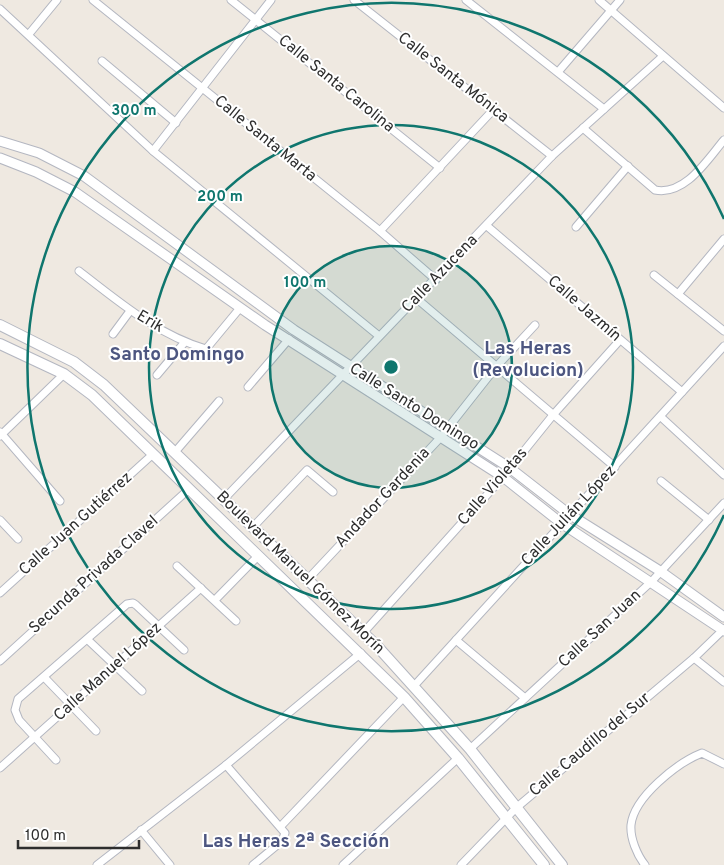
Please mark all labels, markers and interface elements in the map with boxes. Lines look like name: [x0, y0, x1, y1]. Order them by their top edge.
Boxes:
street label: Calle Santa Mónica: [393, 28, 513, 128]
street label: Calle Santa Carolina: [274, 31, 398, 137]
street label: Calle Santa Marta: [210, 91, 320, 187]
text: 300 m: [111, 102, 157, 121]
text: 200 m: [197, 188, 243, 207]
street label: Calle Azucena: [398, 231, 482, 317]
street label: Calle Jazmín: [543, 271, 625, 347]
text: 100 m: [284, 274, 326, 293]
street label: Erik: [133, 306, 167, 338]
district label: Las Heras (Revolucion): [472, 337, 584, 383]
district label: Santo Domingo: [110, 343, 244, 367]
centre of rings: [382, 358, 400, 376]
street label: Calle Santo Domingo: [345, 359, 483, 455]
street label: Andador Gardenia: [331, 444, 435, 552]
street label: Calle Violetas: [454, 444, 532, 530]
street label: Calle Julián López: [517, 461, 621, 571]
street label: Calle Juan Gutiérrez: [15, 468, 137, 580]
street label: Boulevard Manuel Gómez Morín: [212, 487, 388, 659]
street label: Secunda Privada Clavel: [25, 512, 163, 638]
street label: Calle San Juan: [554, 586, 646, 672]
street label: Calle Manuel López: [50, 618, 166, 726]
street label: Calle Caudillo del Sur: [525, 689, 655, 801]
scale bar: [18, 818, 139, 850]
text: 100 m: [25, 827, 66, 846]
district label: Las Heras 2ª Sección: [202, 830, 390, 854]

